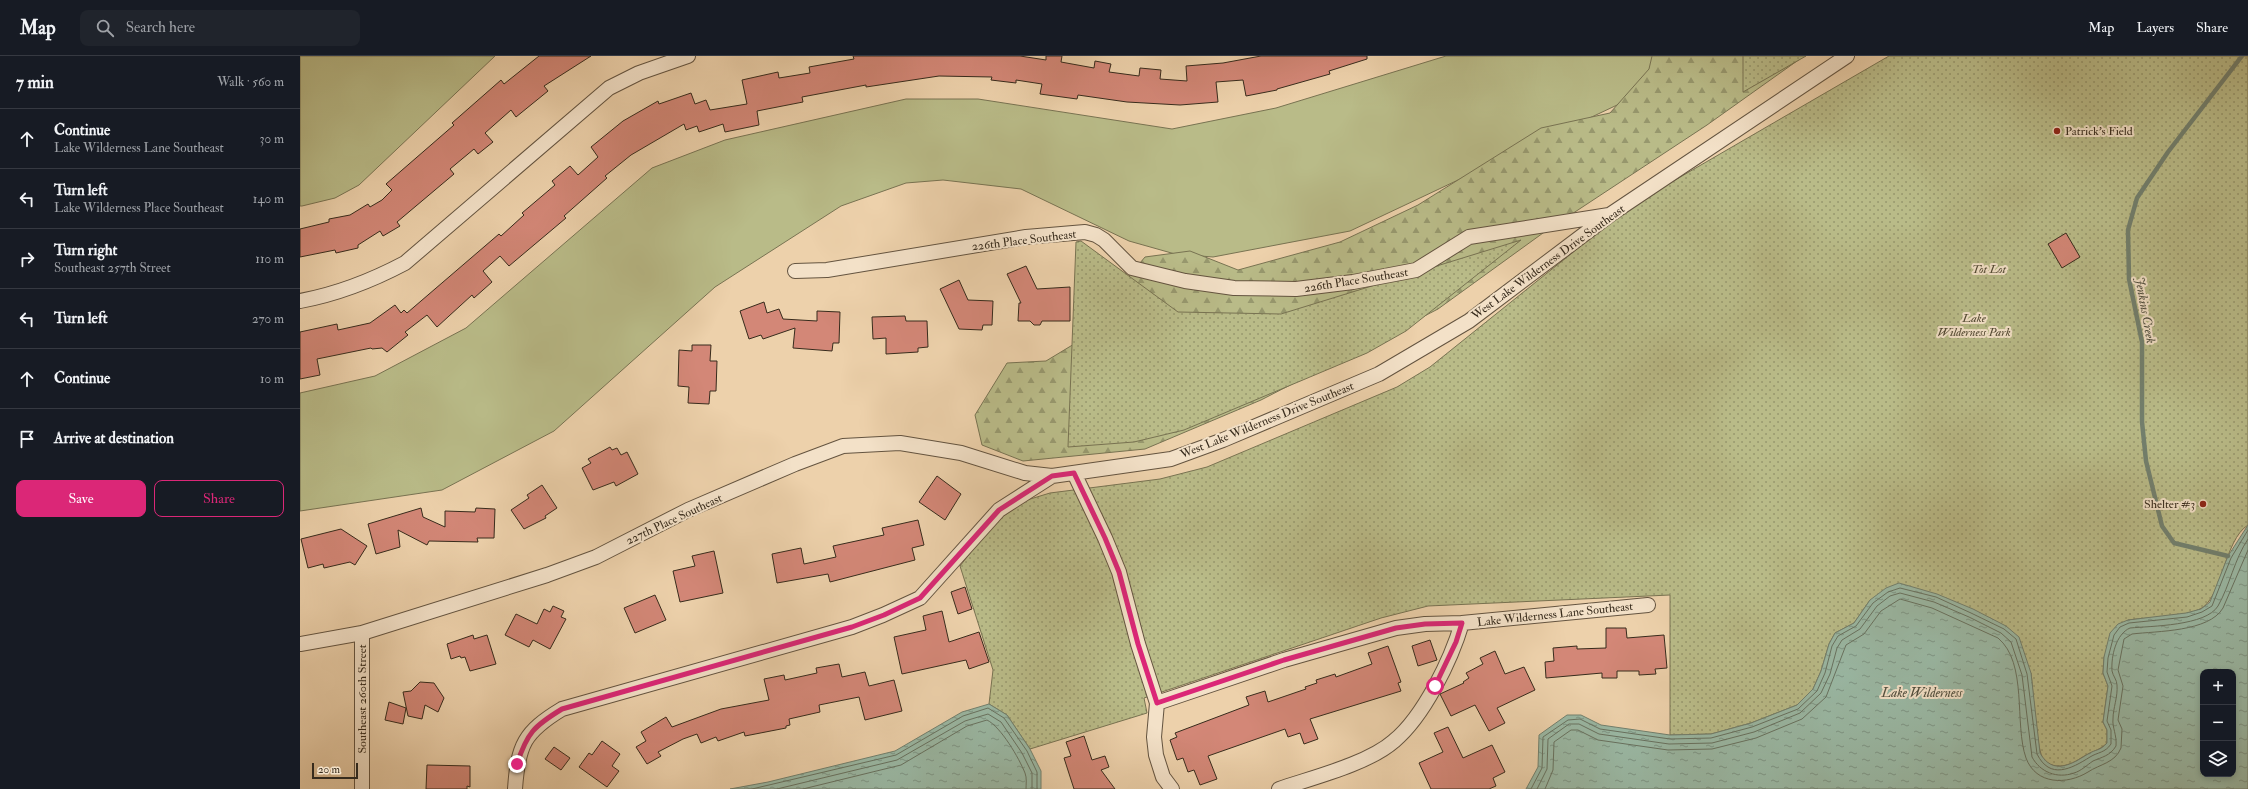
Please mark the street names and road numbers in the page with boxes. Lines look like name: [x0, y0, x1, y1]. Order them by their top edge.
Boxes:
street label: West Lake Wilderness Drive Southeast: [1468, 202, 1628, 324]
street label: 226th Place Southeast: [971, 227, 1077, 254]
street label: 226th Place Southeast: [1303, 265, 1409, 296]
street label: West Lake Wilderness Drive Southeast: [1177, 379, 1356, 463]
street label: 227th Place Southeast: [624, 491, 725, 548]
street label: Lake Wilderness Lane Southeast: [1476, 599, 1634, 630]
street label: Southeast 260th Street: [355, 644, 370, 754]

